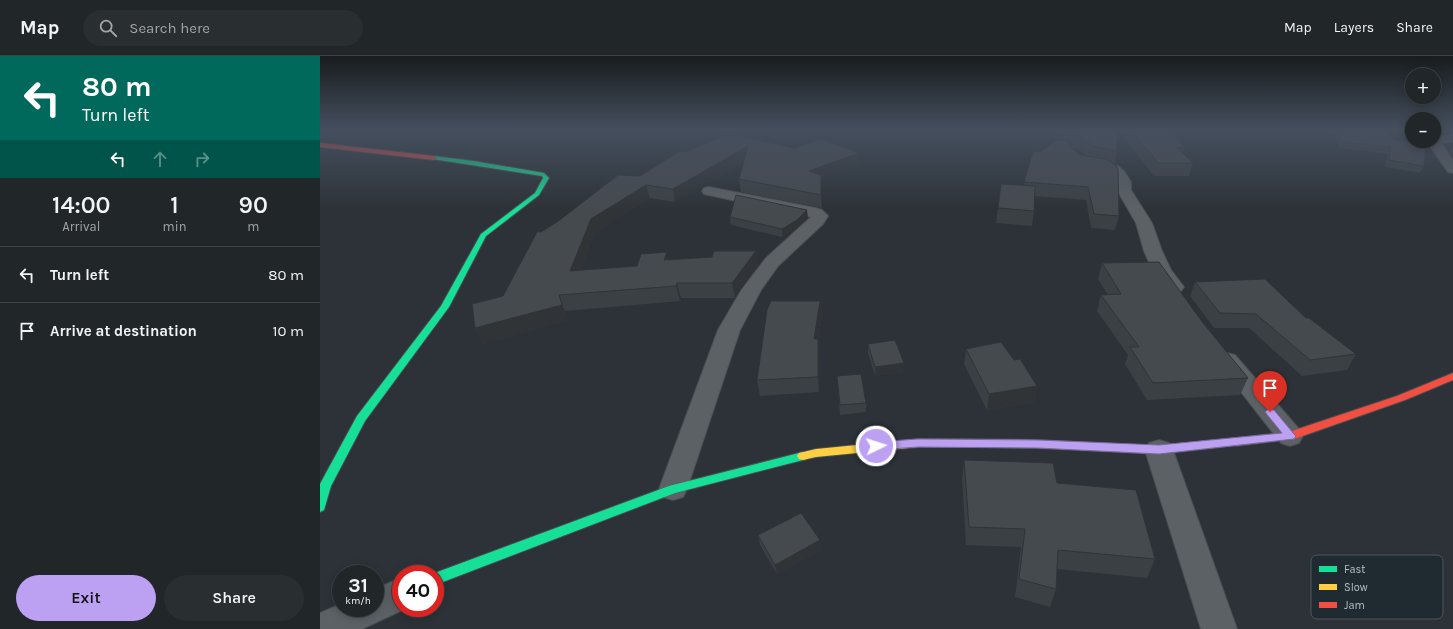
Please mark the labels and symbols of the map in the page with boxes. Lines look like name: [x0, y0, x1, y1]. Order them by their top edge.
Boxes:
pin: [1253, 371, 1287, 412]
position arrow: [855, 425, 897, 467]
legend: [1311, 555, 1443, 619]
text: Fast: [1344, 563, 1365, 576]
speed limit sign: 40: [392, 565, 444, 617]
text: Slow: [1344, 581, 1368, 594]
text: Jam: [1344, 599, 1365, 612]

